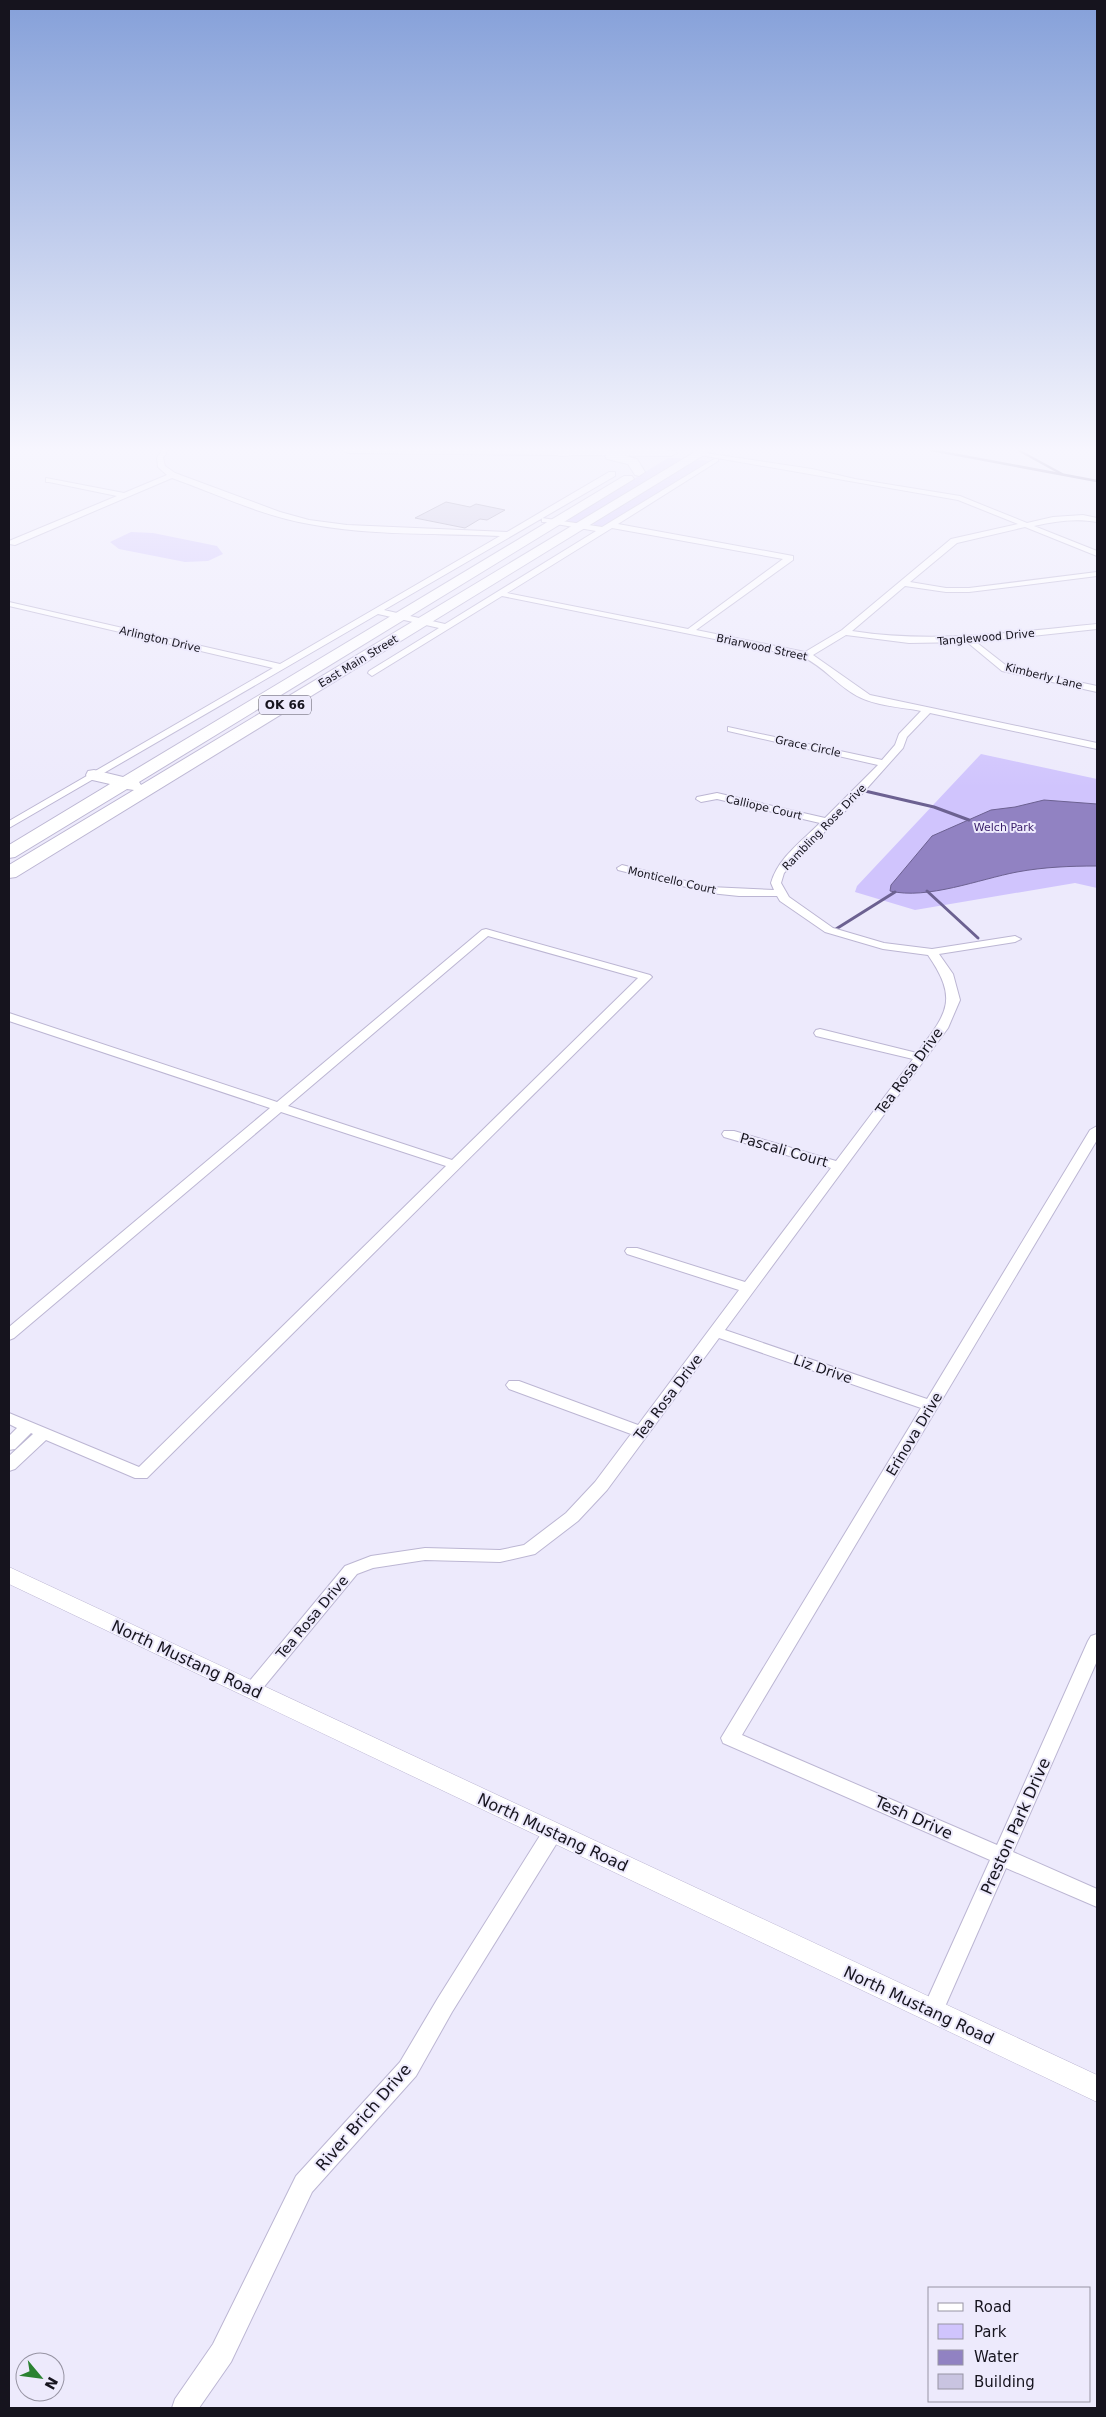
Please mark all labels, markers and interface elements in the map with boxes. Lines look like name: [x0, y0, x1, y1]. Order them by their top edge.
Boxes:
street label: Arlington Drive: [118, 624, 202, 655]
street label: Tanglewood Drive: [936, 627, 1035, 648]
street label: Briarwood Street: [715, 631, 809, 664]
street label: East Main Street: [316, 632, 401, 690]
street label: Kimberly Lane: [1004, 661, 1084, 692]
road number: OK 66: [259, 696, 311, 714]
street label: Grace Circle: [774, 733, 842, 760]
street label: Rambling Rose Drive: [780, 781, 869, 873]
street label: Calliope Court: [725, 792, 804, 823]
park label: Welch Park: [974, 821, 1035, 834]
street label: Monticello Court: [627, 864, 718, 897]
street label: Tea Rosa Drive: [872, 1025, 946, 1118]
street label: Pascali Court: [738, 1130, 830, 1170]
street label: Tea Rosa Drive: [630, 1351, 705, 1444]
street label: Liz Drive: [792, 1352, 854, 1386]
street label: Erinova Drive: [883, 1389, 945, 1479]
street label: Tea Rosa Drive: [272, 1572, 351, 1662]
street label: North Mustang Road: [109, 1616, 265, 1703]
street label: Preston Park Drive: [977, 1755, 1054, 1897]
street label: North Mustang Road: [475, 1789, 631, 1876]
street label: Tesh Drive: [871, 1791, 956, 1843]
street label: North Mustang Road: [841, 1962, 997, 2049]
street label: River Brich Drive: [312, 2060, 415, 2175]
legend: [928, 2287, 1091, 2402]
text: Road: [974, 2298, 1012, 2316]
text: Park: [974, 2323, 1007, 2341]
text: Water: [974, 2348, 1019, 2366]
north arrow: [15, 2352, 65, 2402]
text: Building: [974, 2373, 1035, 2391]
text: N: [42, 2374, 61, 2392]

